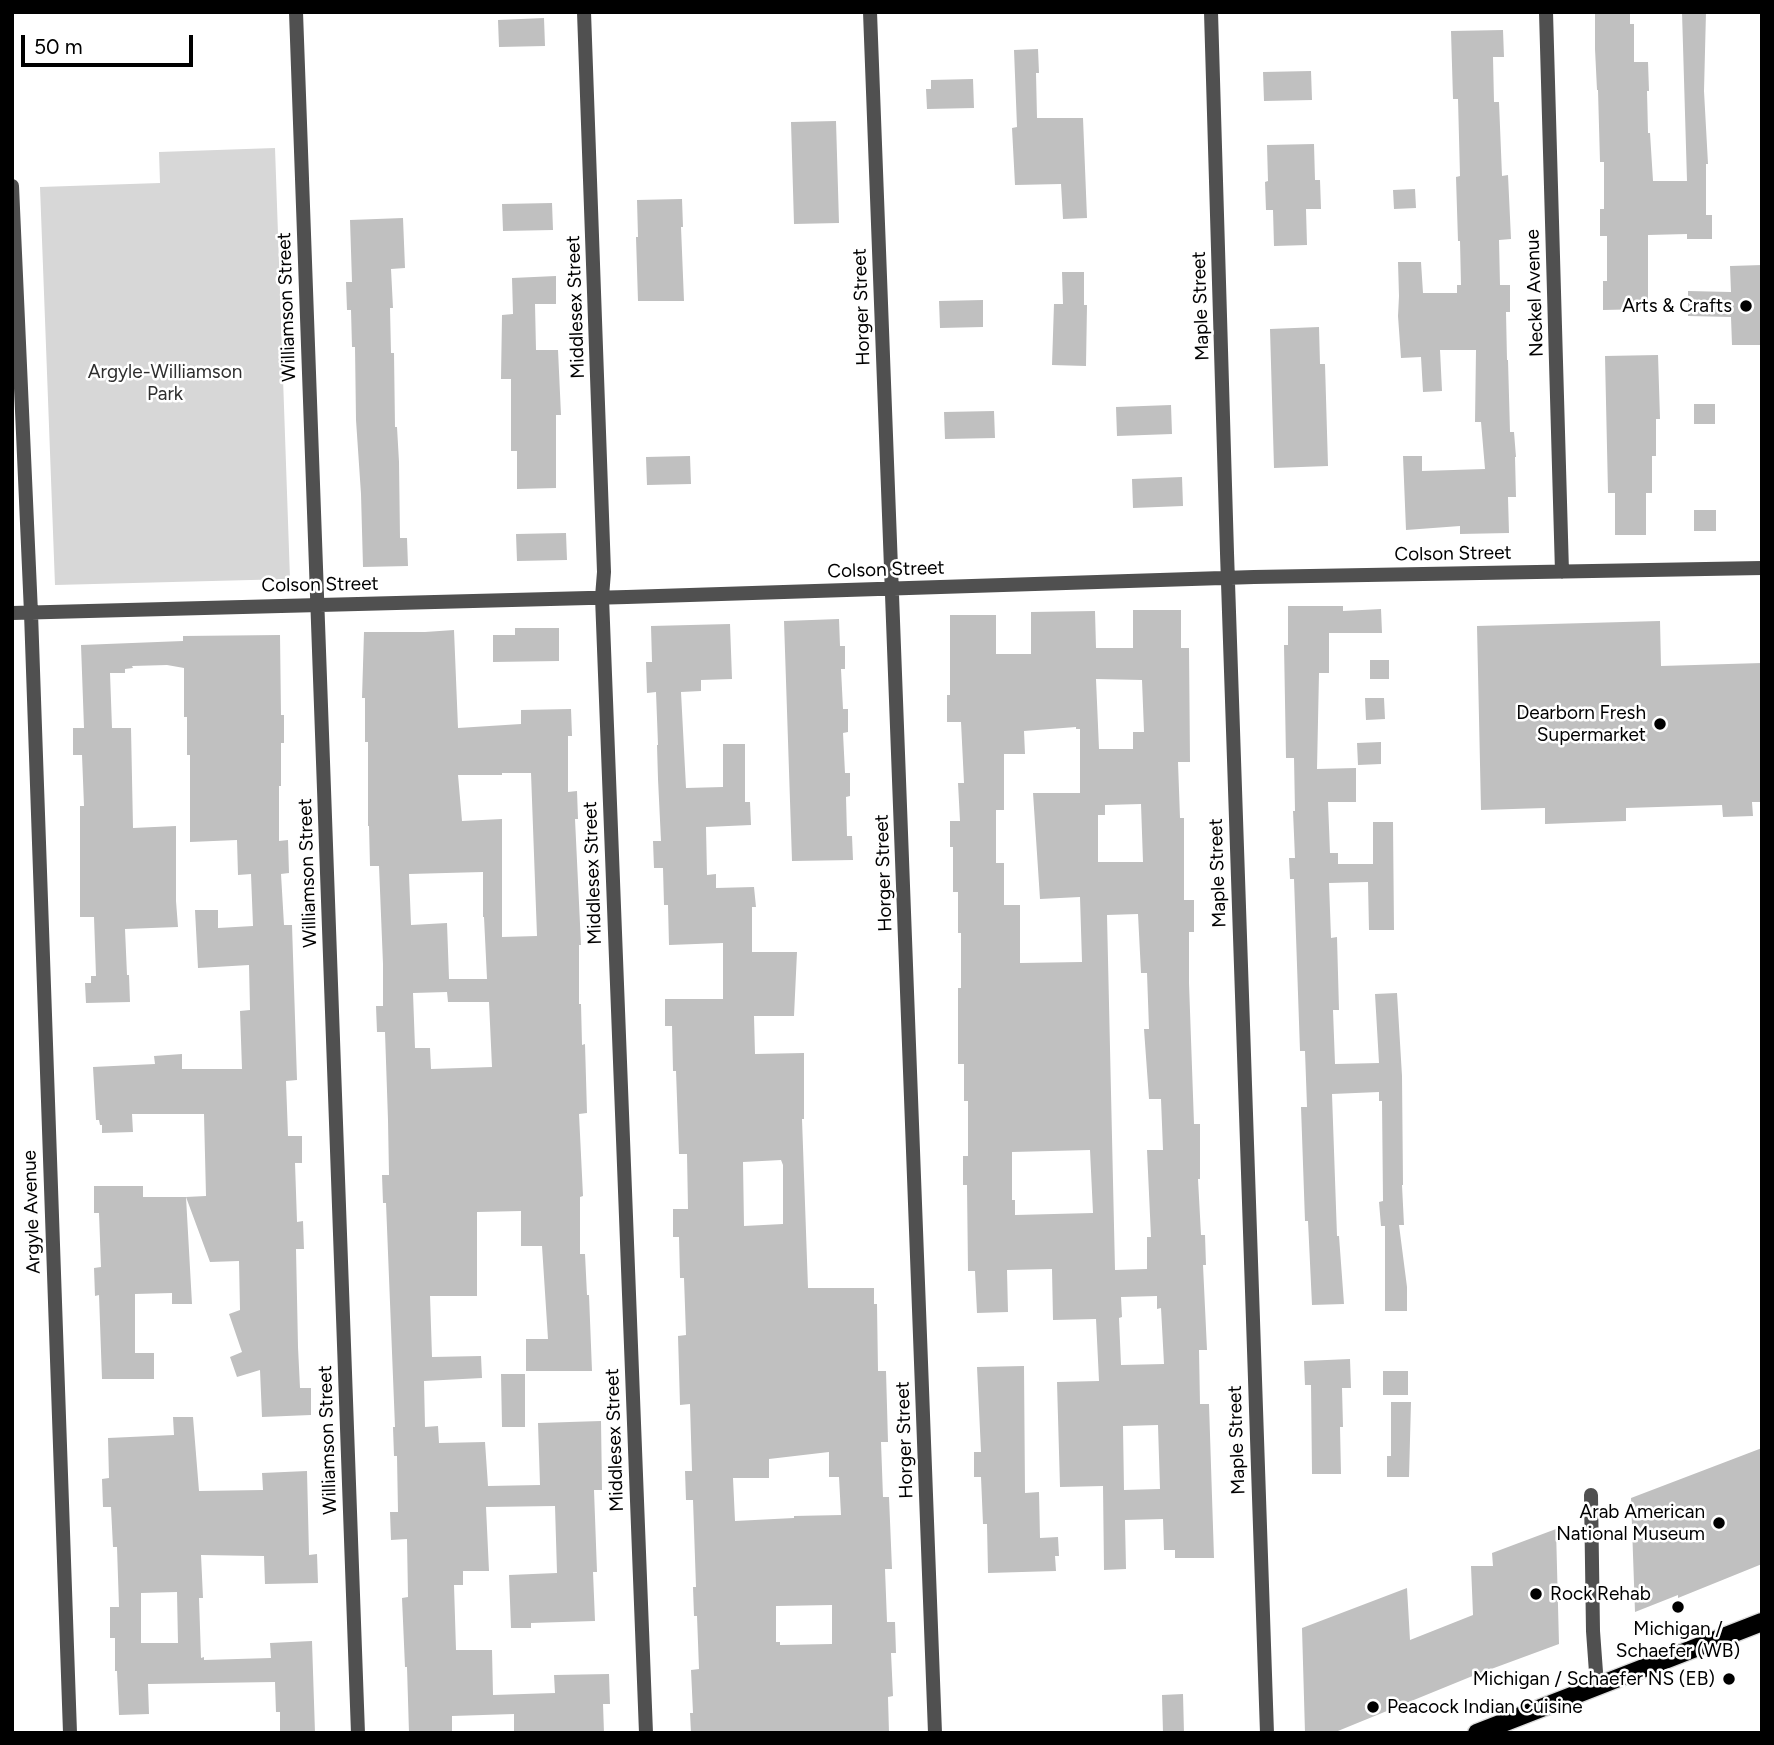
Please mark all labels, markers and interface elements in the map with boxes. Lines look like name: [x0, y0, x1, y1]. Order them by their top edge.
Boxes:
scale bar: [24, 21, 196, 65]
text: 50 m: [34, 34, 83, 59]
street label: Neckel Avenue: [1521, 229, 1549, 357]
street label: Williamson Street: [273, 232, 301, 382]
street label: Middlesex Street: [562, 235, 590, 379]
street label: Horger Street: [849, 248, 875, 366]
street label: Maple Street: [1188, 251, 1214, 361]
place label: Arts & Crafts: [1622, 295, 1732, 317]
marker: Arts & Crafts: [1738, 298, 1754, 314]
park label: Argyle-Williamson Park: [88, 361, 242, 405]
street label: Colson Street: [1394, 542, 1512, 566]
street label: Colson Street: [827, 557, 945, 583]
street label: Colson Street: [261, 573, 379, 597]
place label: Dearborn Fresh Supermarket: [1516, 702, 1646, 746]
marker: Dearborn Fresh Supermarket: [1652, 716, 1668, 732]
street label: Williamson Street: [294, 798, 322, 948]
street label: Middlesex Street: [579, 801, 607, 945]
street label: Horger Street: [871, 814, 897, 932]
street label: Maple Street: [1205, 818, 1231, 928]
street label: Argyle Avenue: [18, 1150, 46, 1274]
street label: Williamson Street: [314, 1365, 342, 1515]
street label: Middlesex Street: [601, 1368, 629, 1512]
street label: Horger Street: [892, 1381, 918, 1499]
street label: Maple Street: [1224, 1385, 1250, 1495]
place label: Arab American National Museum: [1556, 1501, 1705, 1545]
marker: Arab American National Museum: [1711, 1515, 1727, 1531]
place label: Rock Rehab: [1550, 1583, 1651, 1605]
marker: Rock Rehab: [1528, 1586, 1544, 1602]
marker: Michigan / Schaefer (WB): [1670, 1599, 1686, 1615]
place label: Michigan / Schaefer (WB): [1616, 1618, 1740, 1662]
place label: Michigan / Schaefer NS (EB): [1473, 1668, 1715, 1690]
marker: Michigan / Schaefer NS (EB): [1721, 1671, 1737, 1687]
place label: Peacock Indian Cuisine: [1387, 1696, 1583, 1718]
marker: Peacock Indian Cuisine: [1365, 1699, 1381, 1715]

